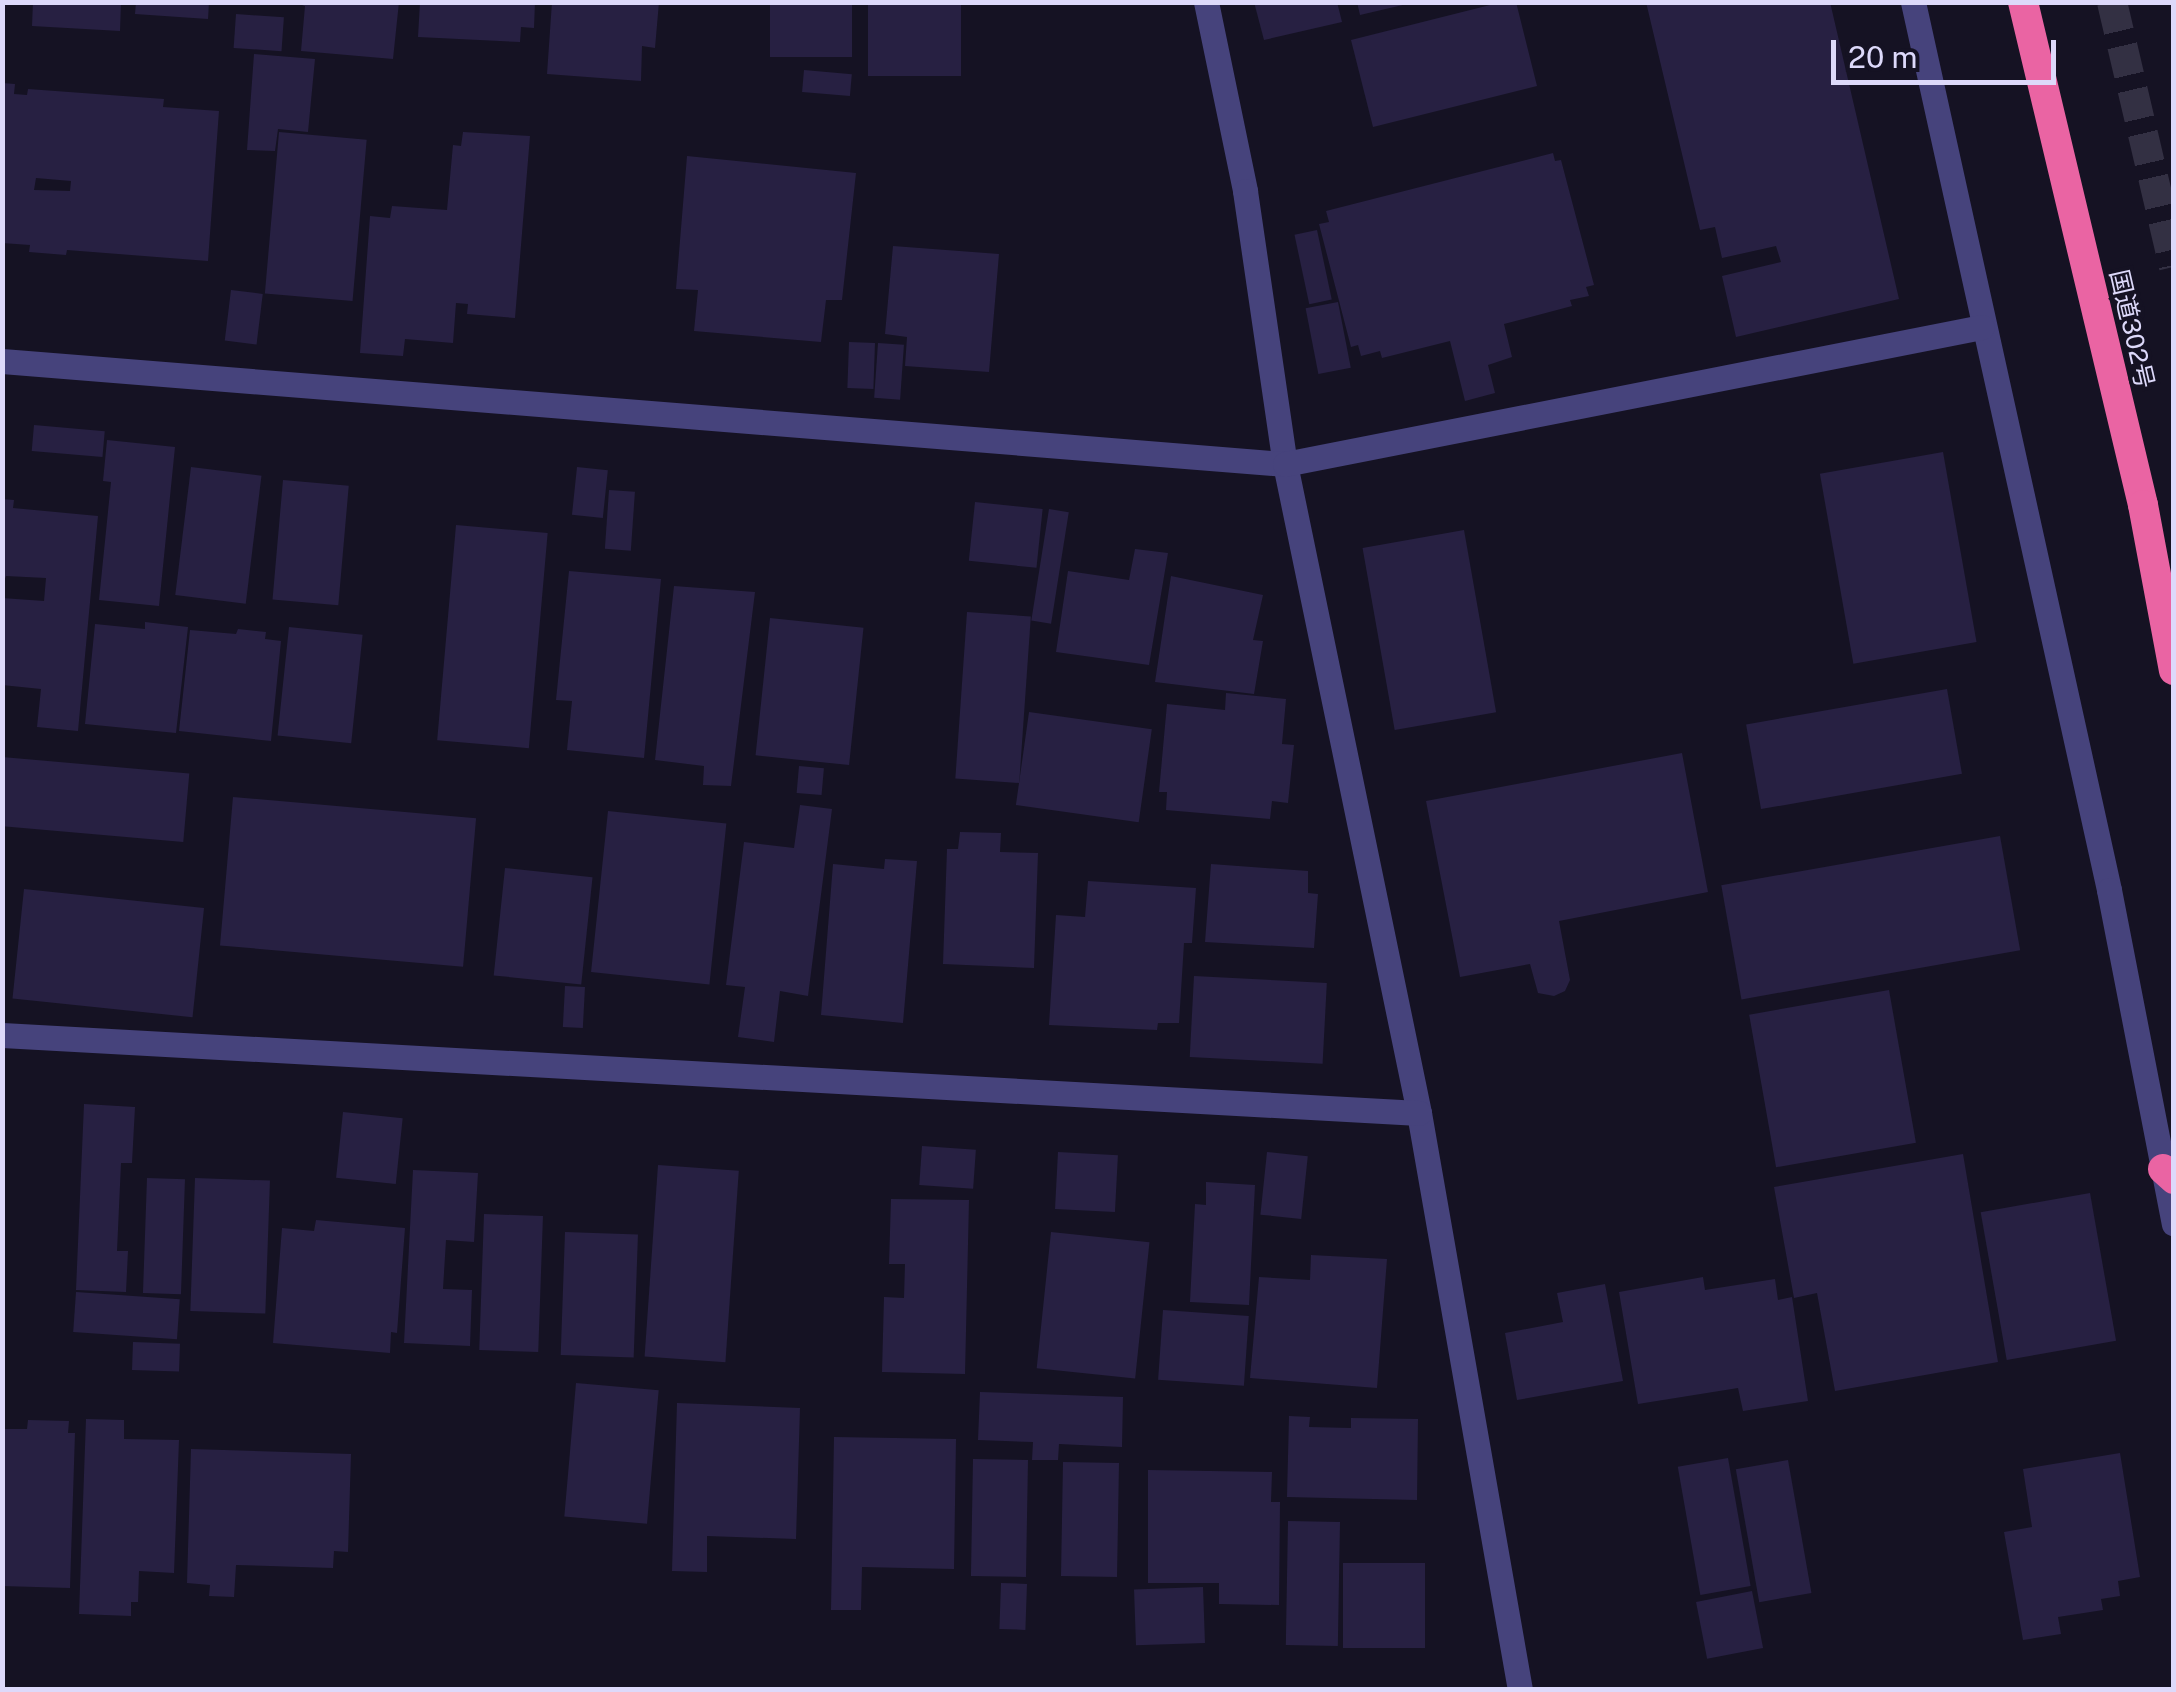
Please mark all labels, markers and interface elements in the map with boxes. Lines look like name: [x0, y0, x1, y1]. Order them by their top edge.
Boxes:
scale bar: [1836, 20, 2061, 82]
text: 20 m: [1848, 39, 1917, 75]
street label: 国道302号: [2104, 267, 2160, 391]

